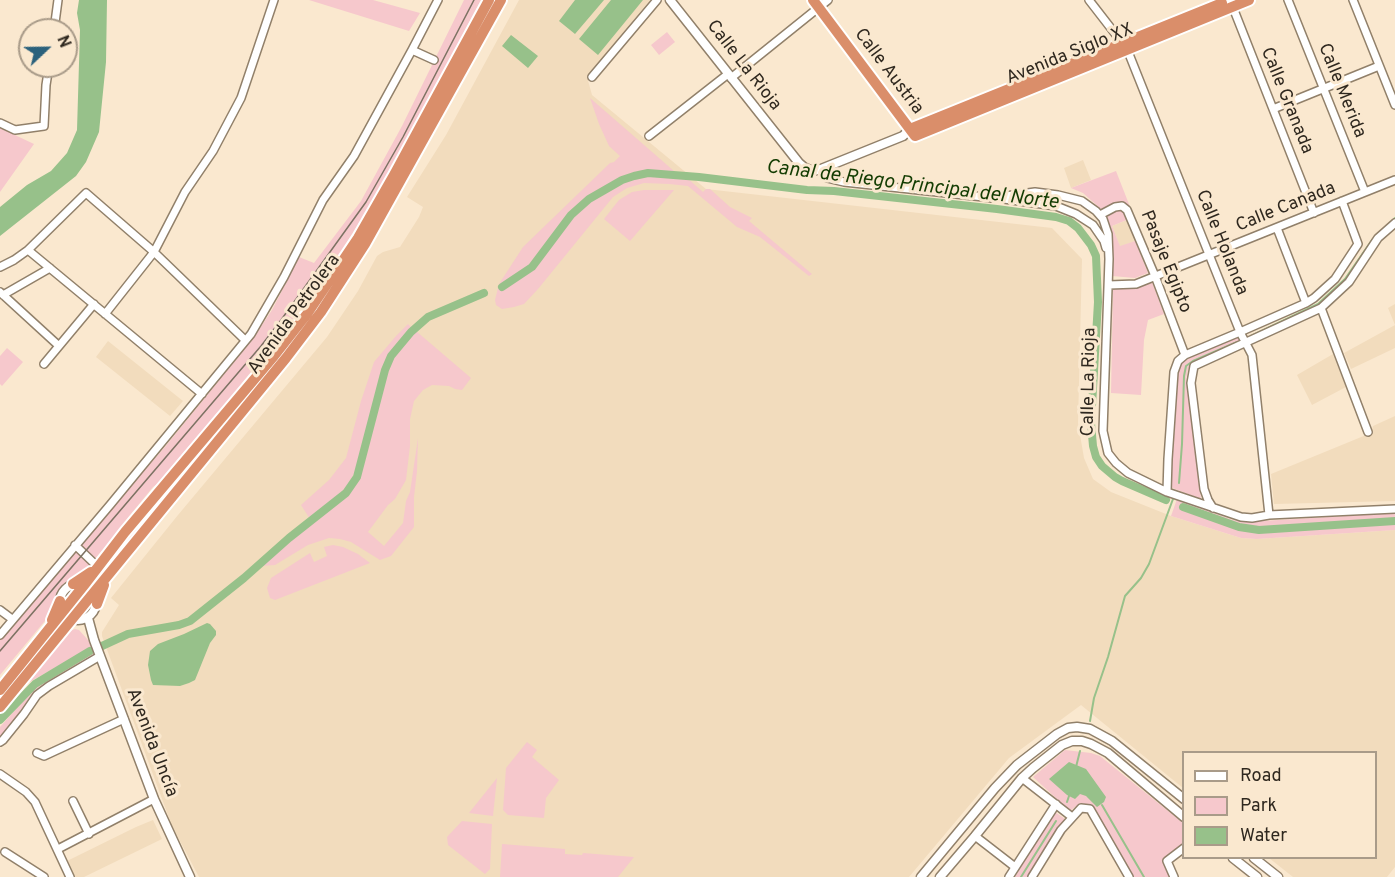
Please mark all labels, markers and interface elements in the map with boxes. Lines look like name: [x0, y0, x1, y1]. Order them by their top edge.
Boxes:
street label: Calle La Rioja: [701, 16, 785, 116]
north arrow: [18, 18, 78, 78]
street label: Avenida Siglo XX: [1003, 20, 1137, 90]
street label: Calle Austria: [849, 25, 927, 119]
text: N: [51, 33, 74, 51]
street label: Calle Merida: [1312, 41, 1370, 141]
street label: Calle Granada: [1255, 45, 1317, 157]
water label: Canal de Riego Principal del Norte: [764, 156, 1060, 216]
street label: Calle Canada: [1233, 178, 1339, 238]
street label: Calle Holanda: [1190, 187, 1252, 299]
street label: Pasaje Egipto: [1135, 208, 1195, 316]
street label: Avenida Petrolera: [244, 251, 346, 379]
street label: Calle La Rioja: [1078, 327, 1102, 437]
street label: Avenida Uncía: [120, 686, 182, 800]
legend: [1182, 751, 1377, 859]
text: Road: [1240, 765, 1282, 788]
text: Park: [1240, 795, 1277, 818]
text: Water: [1240, 825, 1287, 848]

